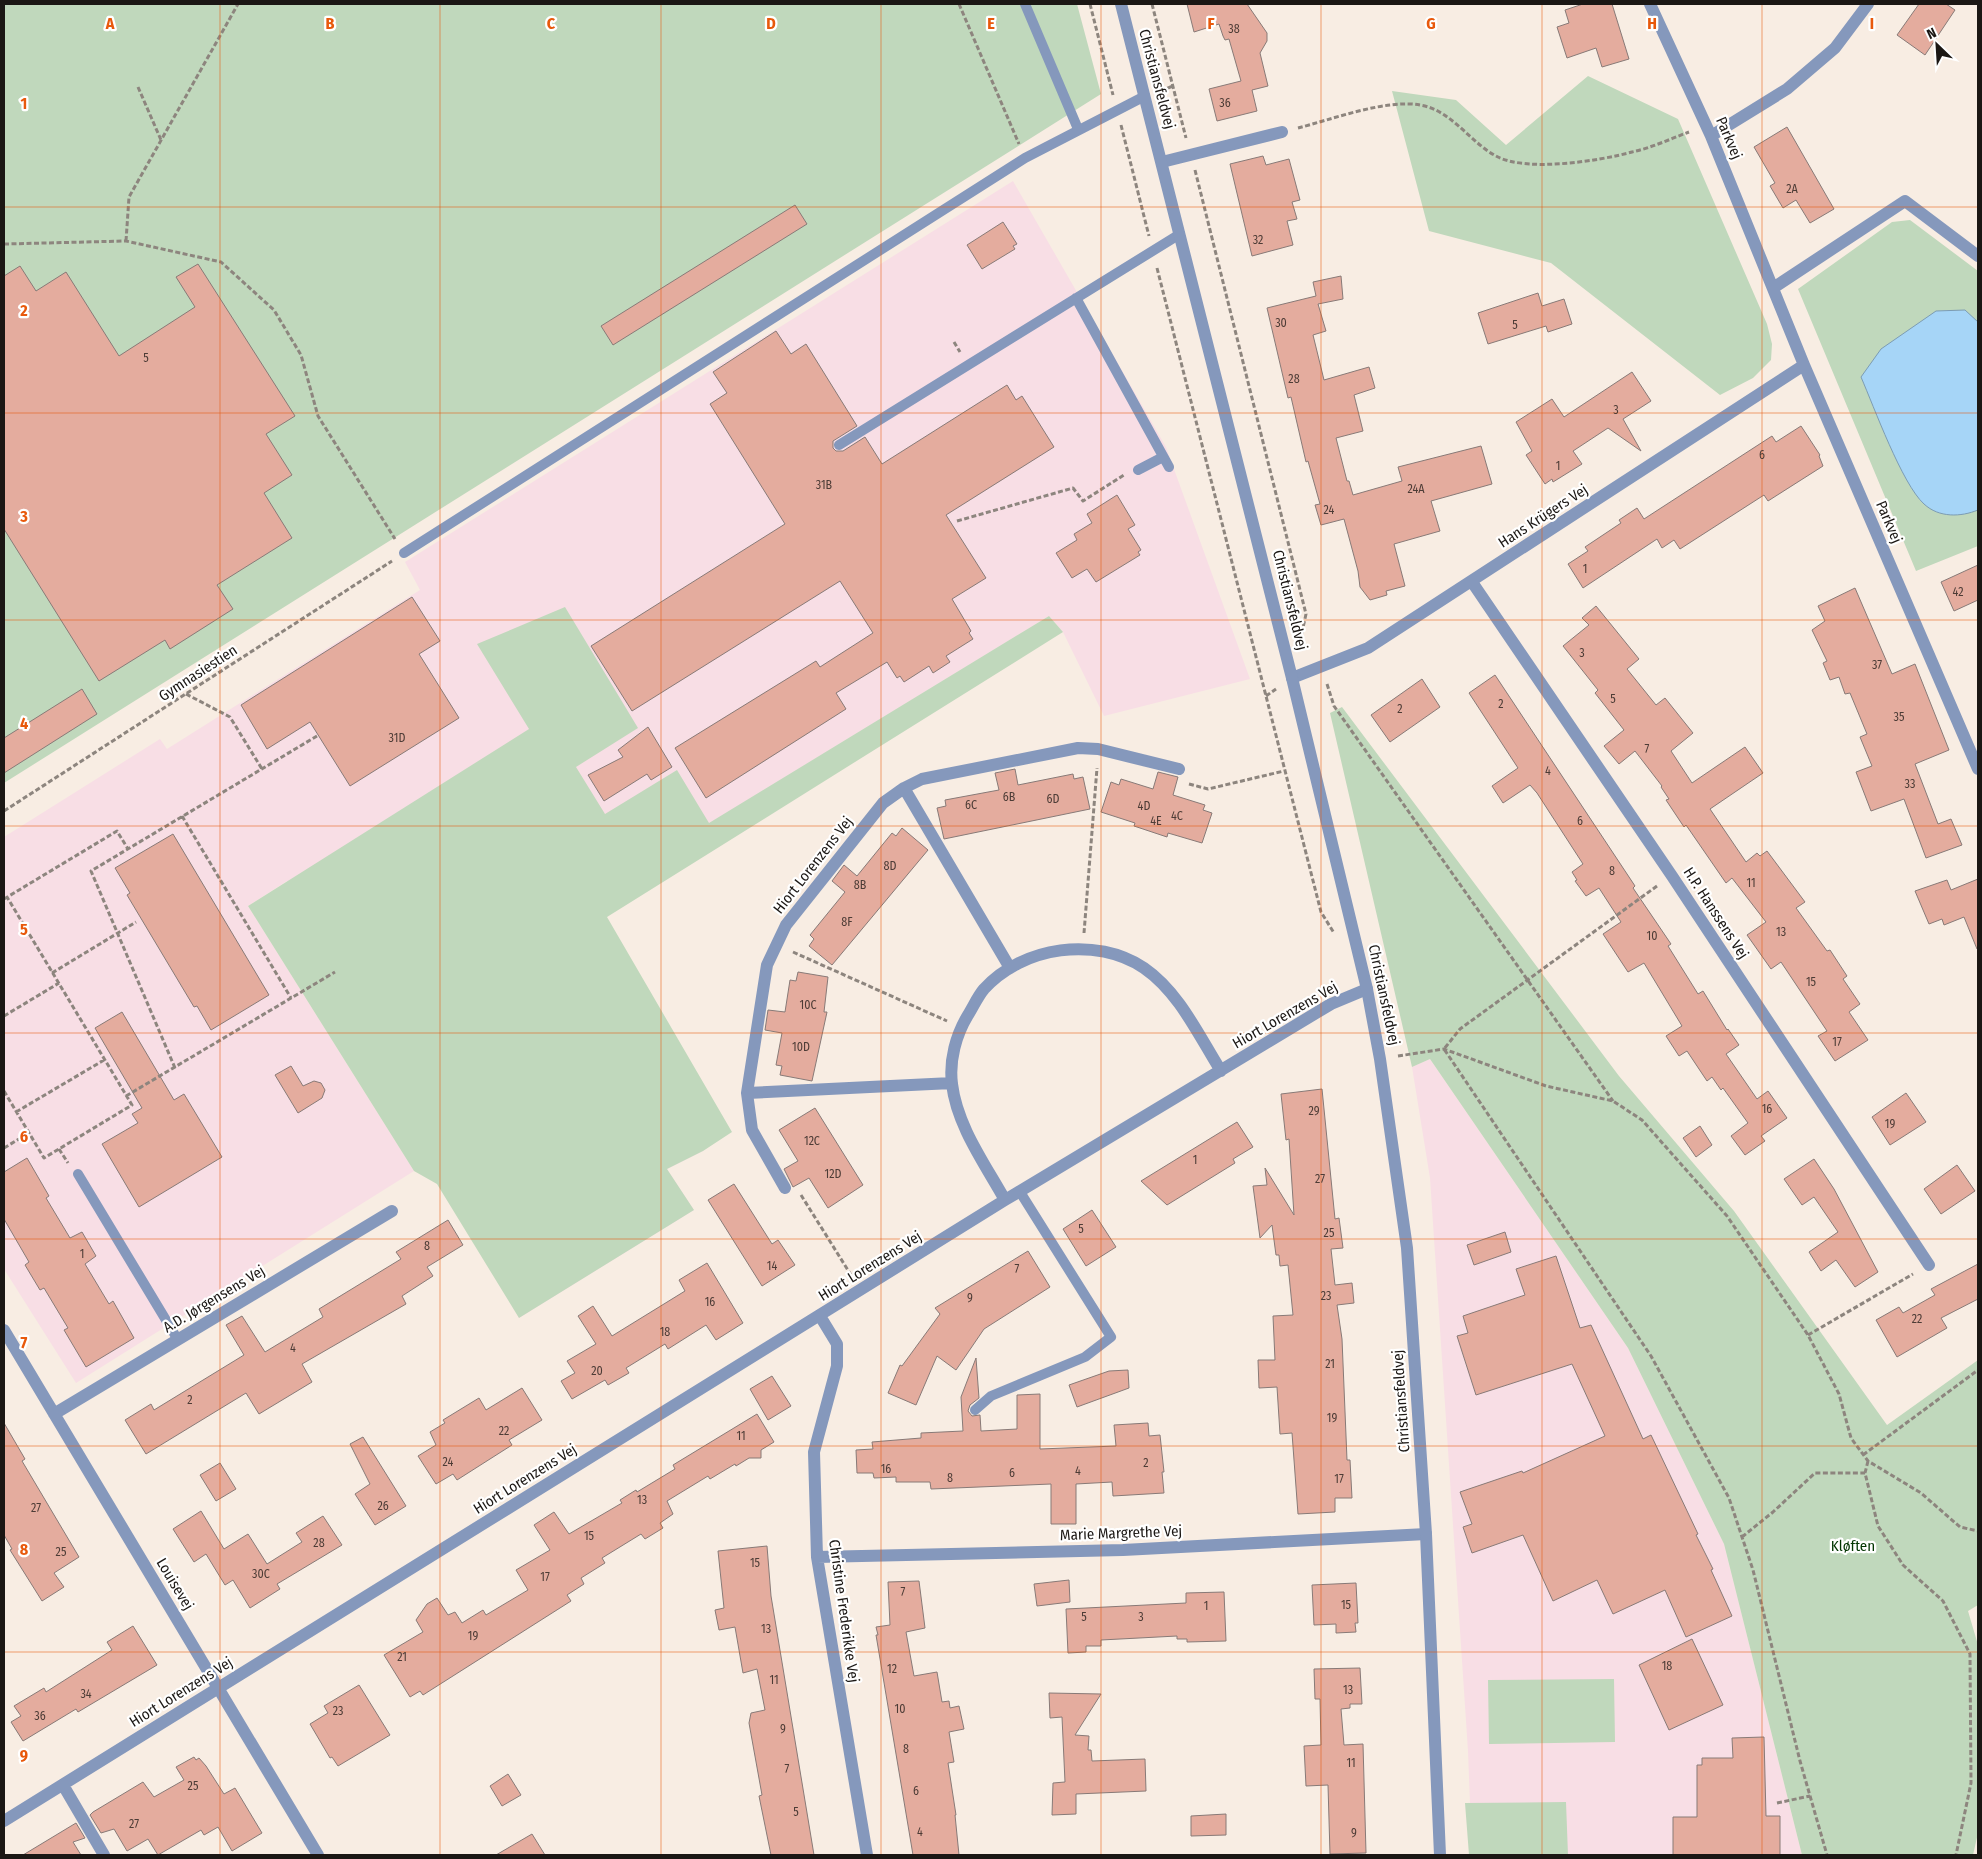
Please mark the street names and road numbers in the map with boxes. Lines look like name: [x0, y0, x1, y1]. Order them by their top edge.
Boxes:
street label: Christiansfeldvej: [1135, 27, 1179, 131]
street label: Parkvej: [1712, 114, 1746, 162]
street label: Hans Krügers Vej: [1495, 480, 1591, 552]
street label: Parkvej: [1872, 498, 1906, 546]
street label: Christiansfeldvej: [1269, 548, 1311, 652]
street label: Gymnasiestien: [155, 641, 241, 705]
street label: Hiort Lorenzens Vej: [769, 813, 857, 917]
street label: H.P. Hanssens Vej: [1680, 864, 1752, 962]
street label: Christiansfeldvej: [1365, 943, 1403, 1047]
street label: Hiort Lorenzens Vej: [1229, 978, 1341, 1052]
street label: Hiort Lorenzens Vej: [815, 1227, 925, 1305]
street label: A.D. Jørgensens Vej: [160, 1262, 268, 1336]
street label: Christiansfeldvej: [1388, 1349, 1414, 1453]
street label: Hiort Lorenzens Vej: [470, 1440, 580, 1518]
street label: Marie Margrethe Vej: [1059, 1522, 1183, 1544]
street label: Christine Frederikke Vej: [825, 1538, 863, 1684]
street label: Louisevej: [153, 1555, 197, 1613]
street label: Hiort Lorenzens Vej: [126, 1653, 236, 1731]

